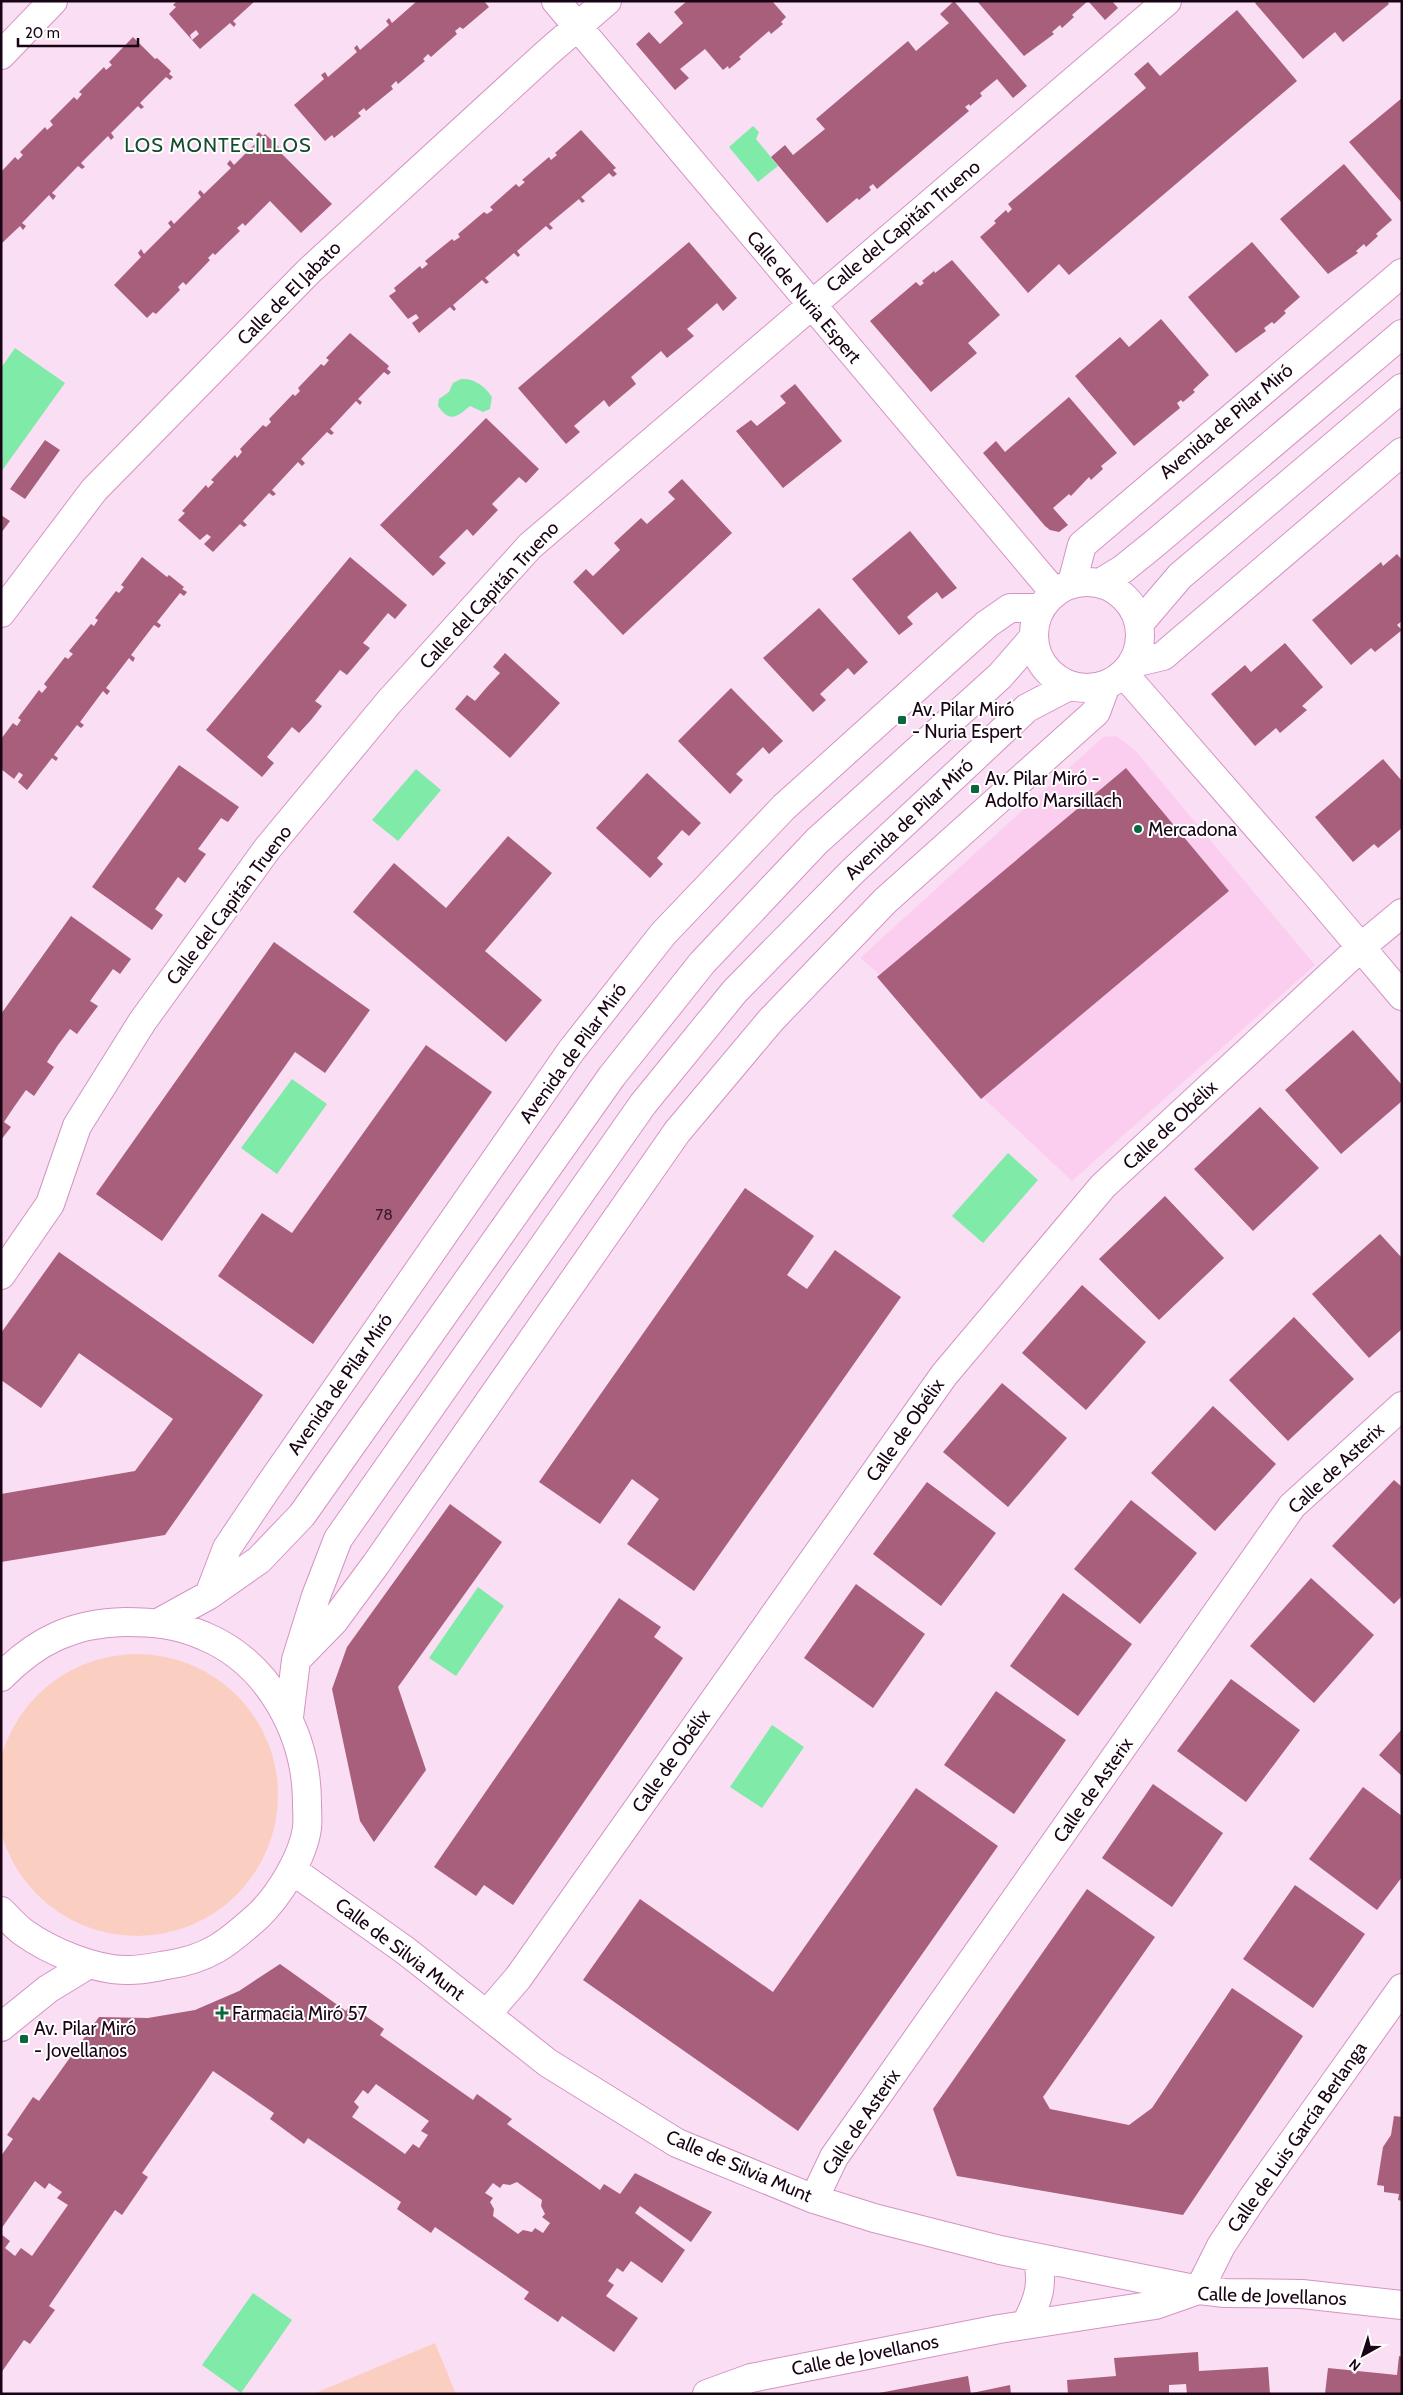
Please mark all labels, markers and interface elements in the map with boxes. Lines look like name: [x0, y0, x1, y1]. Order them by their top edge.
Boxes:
scale bar: [18, 15, 138, 47]
text: 20 m: [25, 24, 60, 42]
district label: LOS MONTECILLOS: [124, 133, 312, 157]
street label: Calle del Capitán Trueno: [821, 155, 985, 297]
street label: Calle de Nuria Espert: [742, 226, 866, 368]
street label: Calle de El Jabato: [232, 236, 346, 350]
street label: Avenida de Pilar Miró: [1155, 358, 1297, 484]
street label: Calle del Capitán Trueno: [414, 516, 564, 674]
place label: Av. Pilar Miró - Nuria Espert: [912, 698, 1022, 743]
marker: Av. Pilar Miró - Nuria Espert: [896, 714, 908, 726]
street label: Avenida de Pilar Miró: [840, 754, 978, 884]
place label: Av. Pilar Miró - Adolfo Marsillach: [985, 767, 1122, 812]
marker: Av. Pilar Miró - Adolfo Marsillach: [969, 783, 981, 795]
place label: Mercadona: [1148, 818, 1237, 841]
street label: Calle del Capitán Trueno: [161, 821, 297, 989]
marker: Mercadona: [1132, 823, 1144, 835]
street label: Avenida de Pilar Miró: [515, 979, 631, 1127]
street label: Calle de Obélix: [1118, 1075, 1222, 1175]
house number: 78: [375, 1205, 393, 1224]
street label: Avenida de Pilar Miró: [283, 1309, 397, 1459]
street label: Calle de Obélix: [861, 1374, 949, 1486]
street label: Calle de Asterix: [1283, 1418, 1389, 1518]
street label: Calle de Obélix: [627, 1705, 715, 1817]
street label: Calle de Asterix: [1048, 1733, 1138, 1847]
street label: Calle de Silvia Munt: [331, 1893, 470, 2006]
place label: Farmacia Miró 57: [232, 2002, 368, 2025]
marker: Farmacia Miró 57: [216, 2007, 228, 2019]
place label: Av. Pilar Miró - Jovellanos: [34, 2017, 136, 2062]
marker: Av. Pilar Miró - Jovellanos: [18, 2033, 30, 2045]
street label: Calle de Luis García Berlanga: [1222, 2037, 1372, 2237]
street label: Calle de Asterix: [817, 2065, 905, 2179]
street label: Calle de Silvia Munt: [663, 2125, 816, 2207]
street label: Calle de Jovellanos: [1197, 2282, 1347, 2310]
street label: Calle de Jovellanos: [790, 2329, 940, 2381]
north arrow: [1338, 2330, 1388, 2380]
text: N: [1345, 2355, 1364, 2375]

